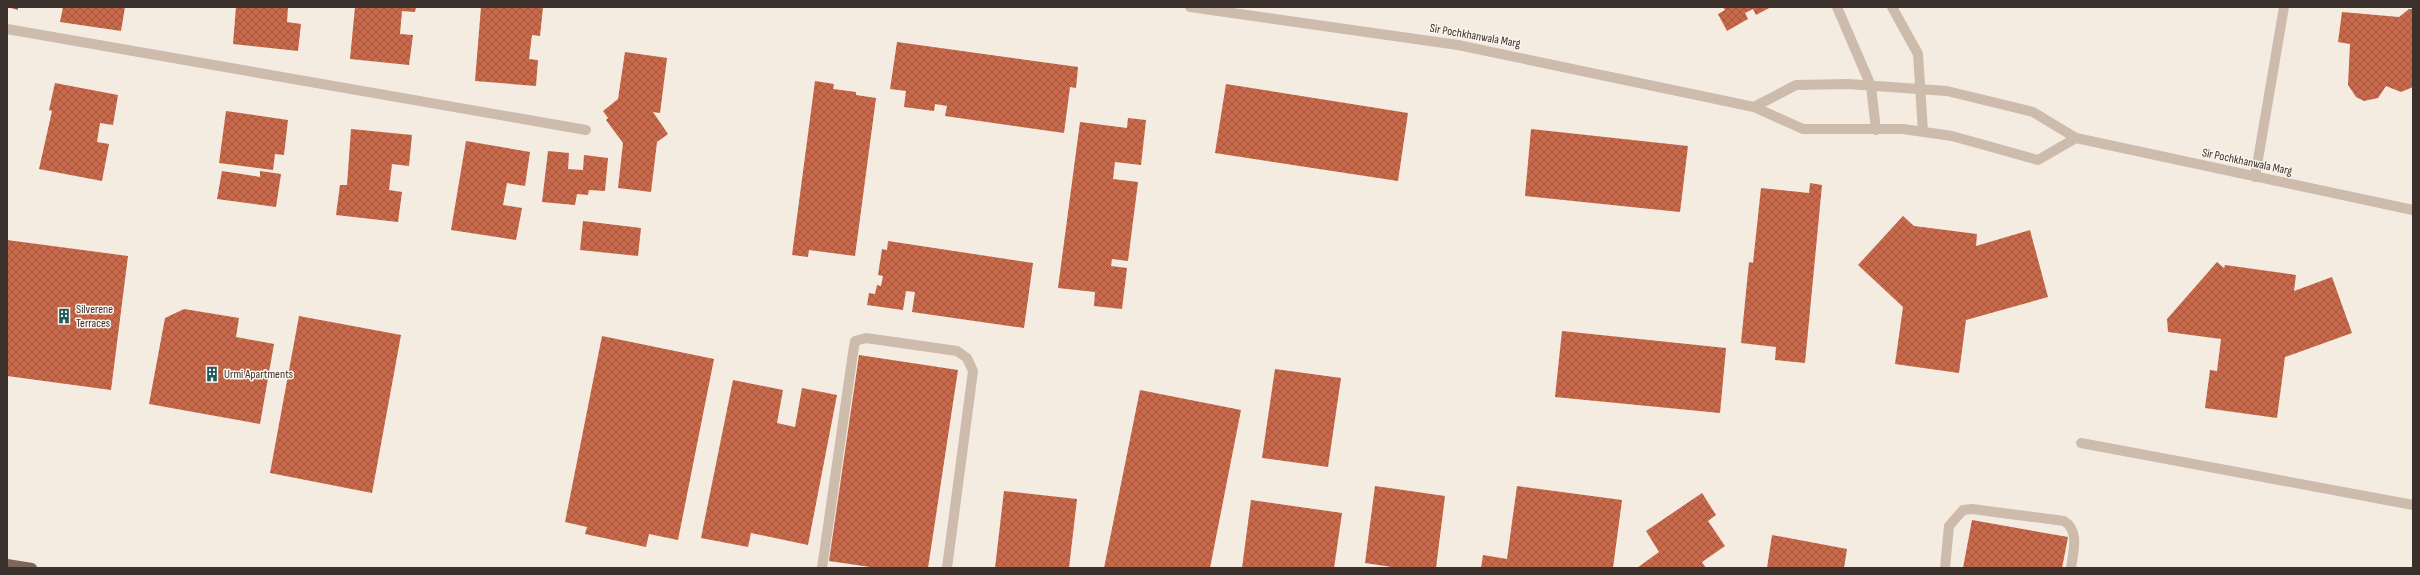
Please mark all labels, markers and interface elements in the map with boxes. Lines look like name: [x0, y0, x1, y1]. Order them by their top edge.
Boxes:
street label: Sir Pochkhanwala Marg: [1428, 21, 1522, 51]
street label: Sir Pochkhanwala Marg: [2201, 145, 2294, 179]
place label: Silverene Terraces: [76, 302, 113, 331]
building icon: Silverene Terraces: [55, 307, 73, 325]
building icon: Urmi Apartments: [203, 365, 221, 383]
place label: Urmi Apartments: [224, 367, 293, 382]

